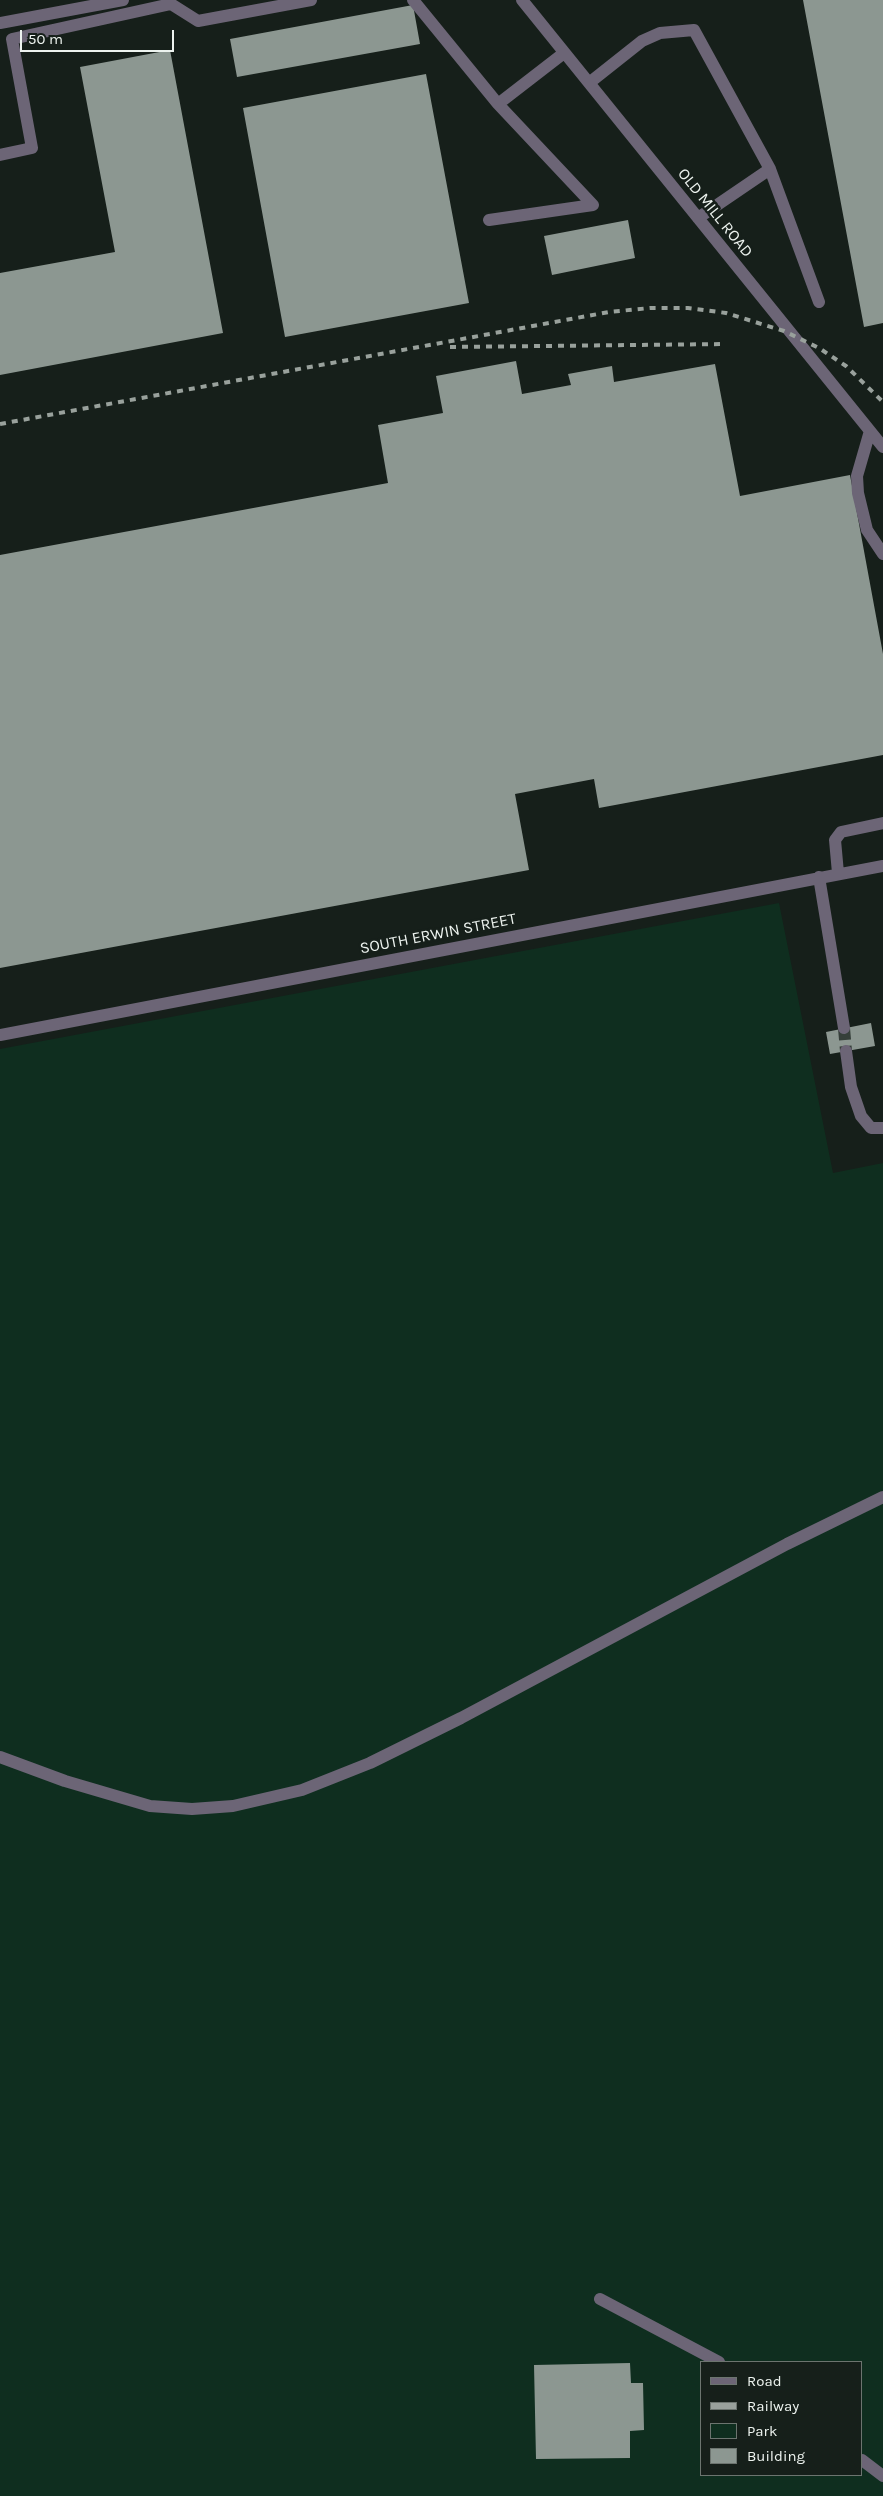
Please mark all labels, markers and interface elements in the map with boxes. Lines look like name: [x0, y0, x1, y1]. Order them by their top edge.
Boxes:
scale bar: [22, 20, 176, 52]
text: 50 m: [28, 30, 63, 48]
street label: OLD MILL ROAD: [673, 165, 757, 261]
street label: SOUTH ERWIN STREET: [358, 909, 518, 959]
legend: [700, 2361, 863, 2476]
text: Road: [747, 2372, 782, 2390]
text: Railway: [747, 2397, 799, 2415]
text: Park: [747, 2422, 777, 2440]
text: Building: [747, 2447, 805, 2465]

